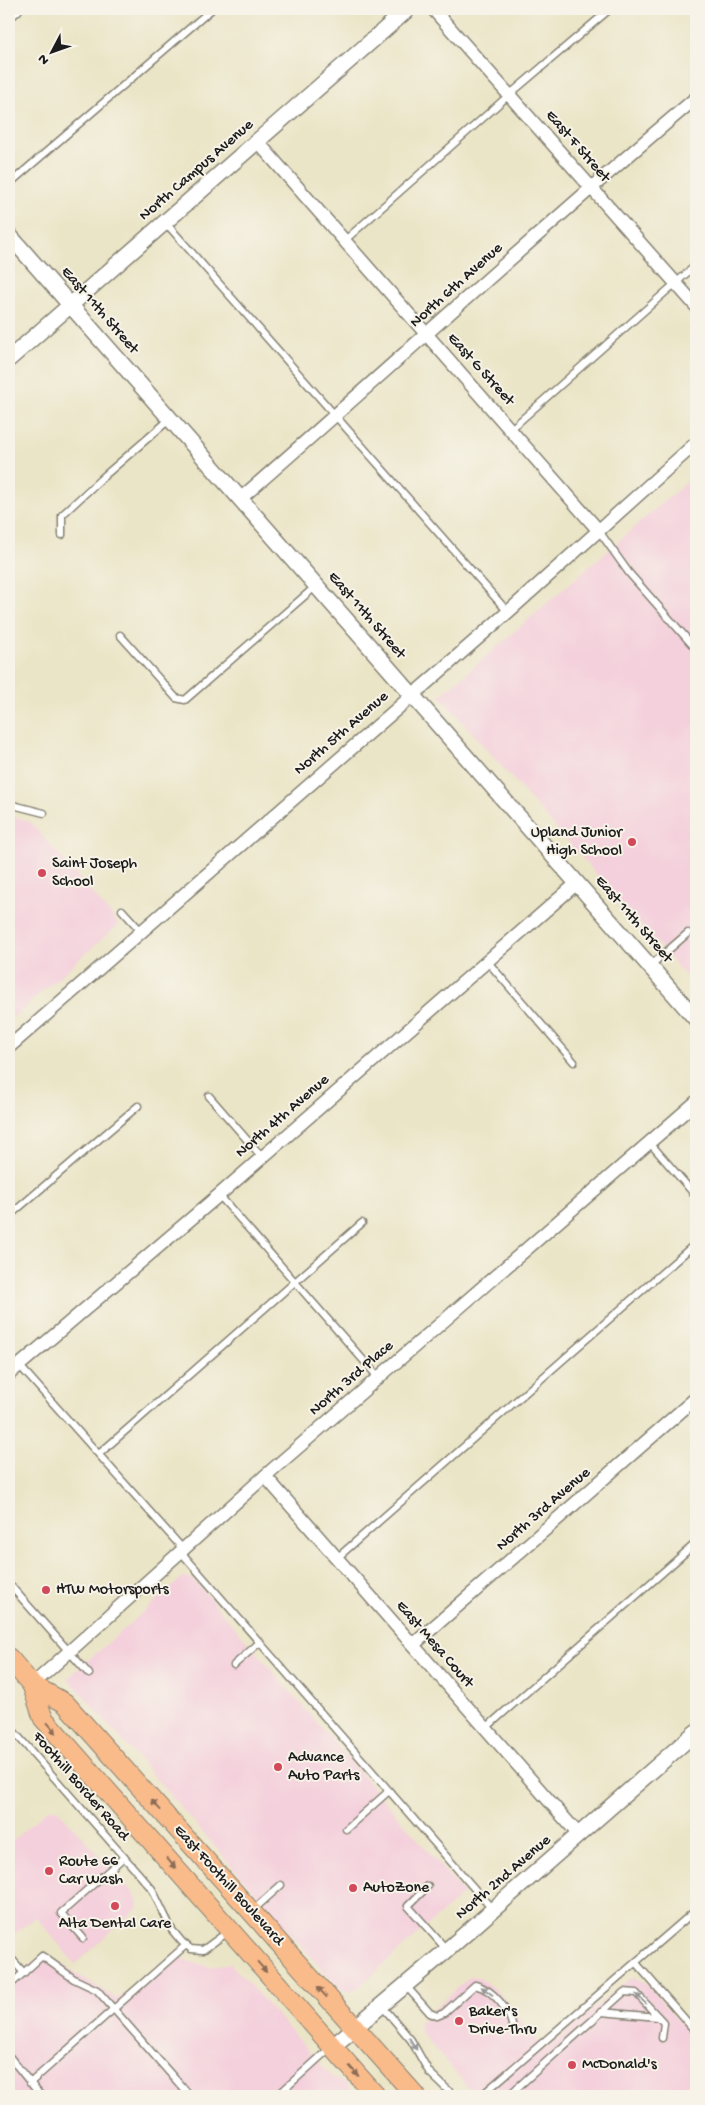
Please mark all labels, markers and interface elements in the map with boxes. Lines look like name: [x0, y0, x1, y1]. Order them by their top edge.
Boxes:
north arrow: [28, 28, 78, 78]
text: N: [35, 50, 53, 68]
street label: East F Street: [540, 107, 615, 188]
street label: North Campus Avenue: [136, 116, 259, 226]
street label: North 6th Avenue: [407, 239, 508, 333]
street label: East 11th Street: [56, 263, 143, 360]
street label: East G Street: [442, 330, 519, 411]
street label: East 11th Street: [323, 568, 410, 665]
street label: North 5th Avenue: [291, 687, 394, 780]
place label: Upland Junior High School: [531, 824, 623, 861]
marker: Upland Junior High School: [626, 836, 638, 848]
place label: Saint Joseph School: [52, 855, 138, 892]
marker: Saint Joseph School: [36, 867, 48, 879]
street label: East 11th Street: [590, 872, 677, 969]
street label: North 4th Avenue: [232, 1071, 334, 1163]
street label: North 3rd Place: [306, 1337, 399, 1421]
street label: North 3rd Avenue: [493, 1463, 596, 1556]
place label: HTW Motorsports: [56, 1581, 170, 1600]
marker: HTW Motorsports: [40, 1584, 52, 1596]
street label: East Mesa Court: [391, 1597, 478, 1694]
one-way arrow: [47, 1722, 58, 1735]
street label: Foothill Border Road: [27, 1728, 134, 1847]
place label: Advance Auto Parts: [288, 1749, 360, 1786]
marker: Advance Auto Parts: [272, 1761, 284, 1773]
one-way arrow: [150, 1800, 162, 1812]
street label: East Foothill Boulevard: [169, 1822, 288, 1952]
street label: North 2nd Avenue: [452, 1831, 556, 1925]
place label: Route 66 Car Wash: [59, 1853, 123, 1890]
one-way arrow: [165, 1857, 177, 1869]
marker: Route 66 Car Wash: [43, 1865, 55, 1877]
place label: AutoZone: [363, 1879, 430, 1898]
marker: AutoZone: [347, 1882, 359, 1894]
marker: Alta Dental Care: [109, 1900, 121, 1912]
place label: Alta Dental Care: [59, 1915, 172, 1934]
one-way arrow: [256, 1960, 268, 1972]
one-way arrow: [316, 1986, 328, 1998]
one-way arrow: [480, 1986, 494, 1996]
one-way arrow: [635, 1993, 647, 2005]
place label: Baker's Drive-Thru: [468, 2003, 537, 2040]
marker: Baker's Drive-Thru: [453, 2015, 465, 2027]
one-way arrow: [408, 2037, 418, 2050]
place label: McDonald's: [582, 2056, 658, 2075]
marker: McDonald's: [566, 2059, 578, 2071]
one-way arrow: [348, 2065, 360, 2077]

